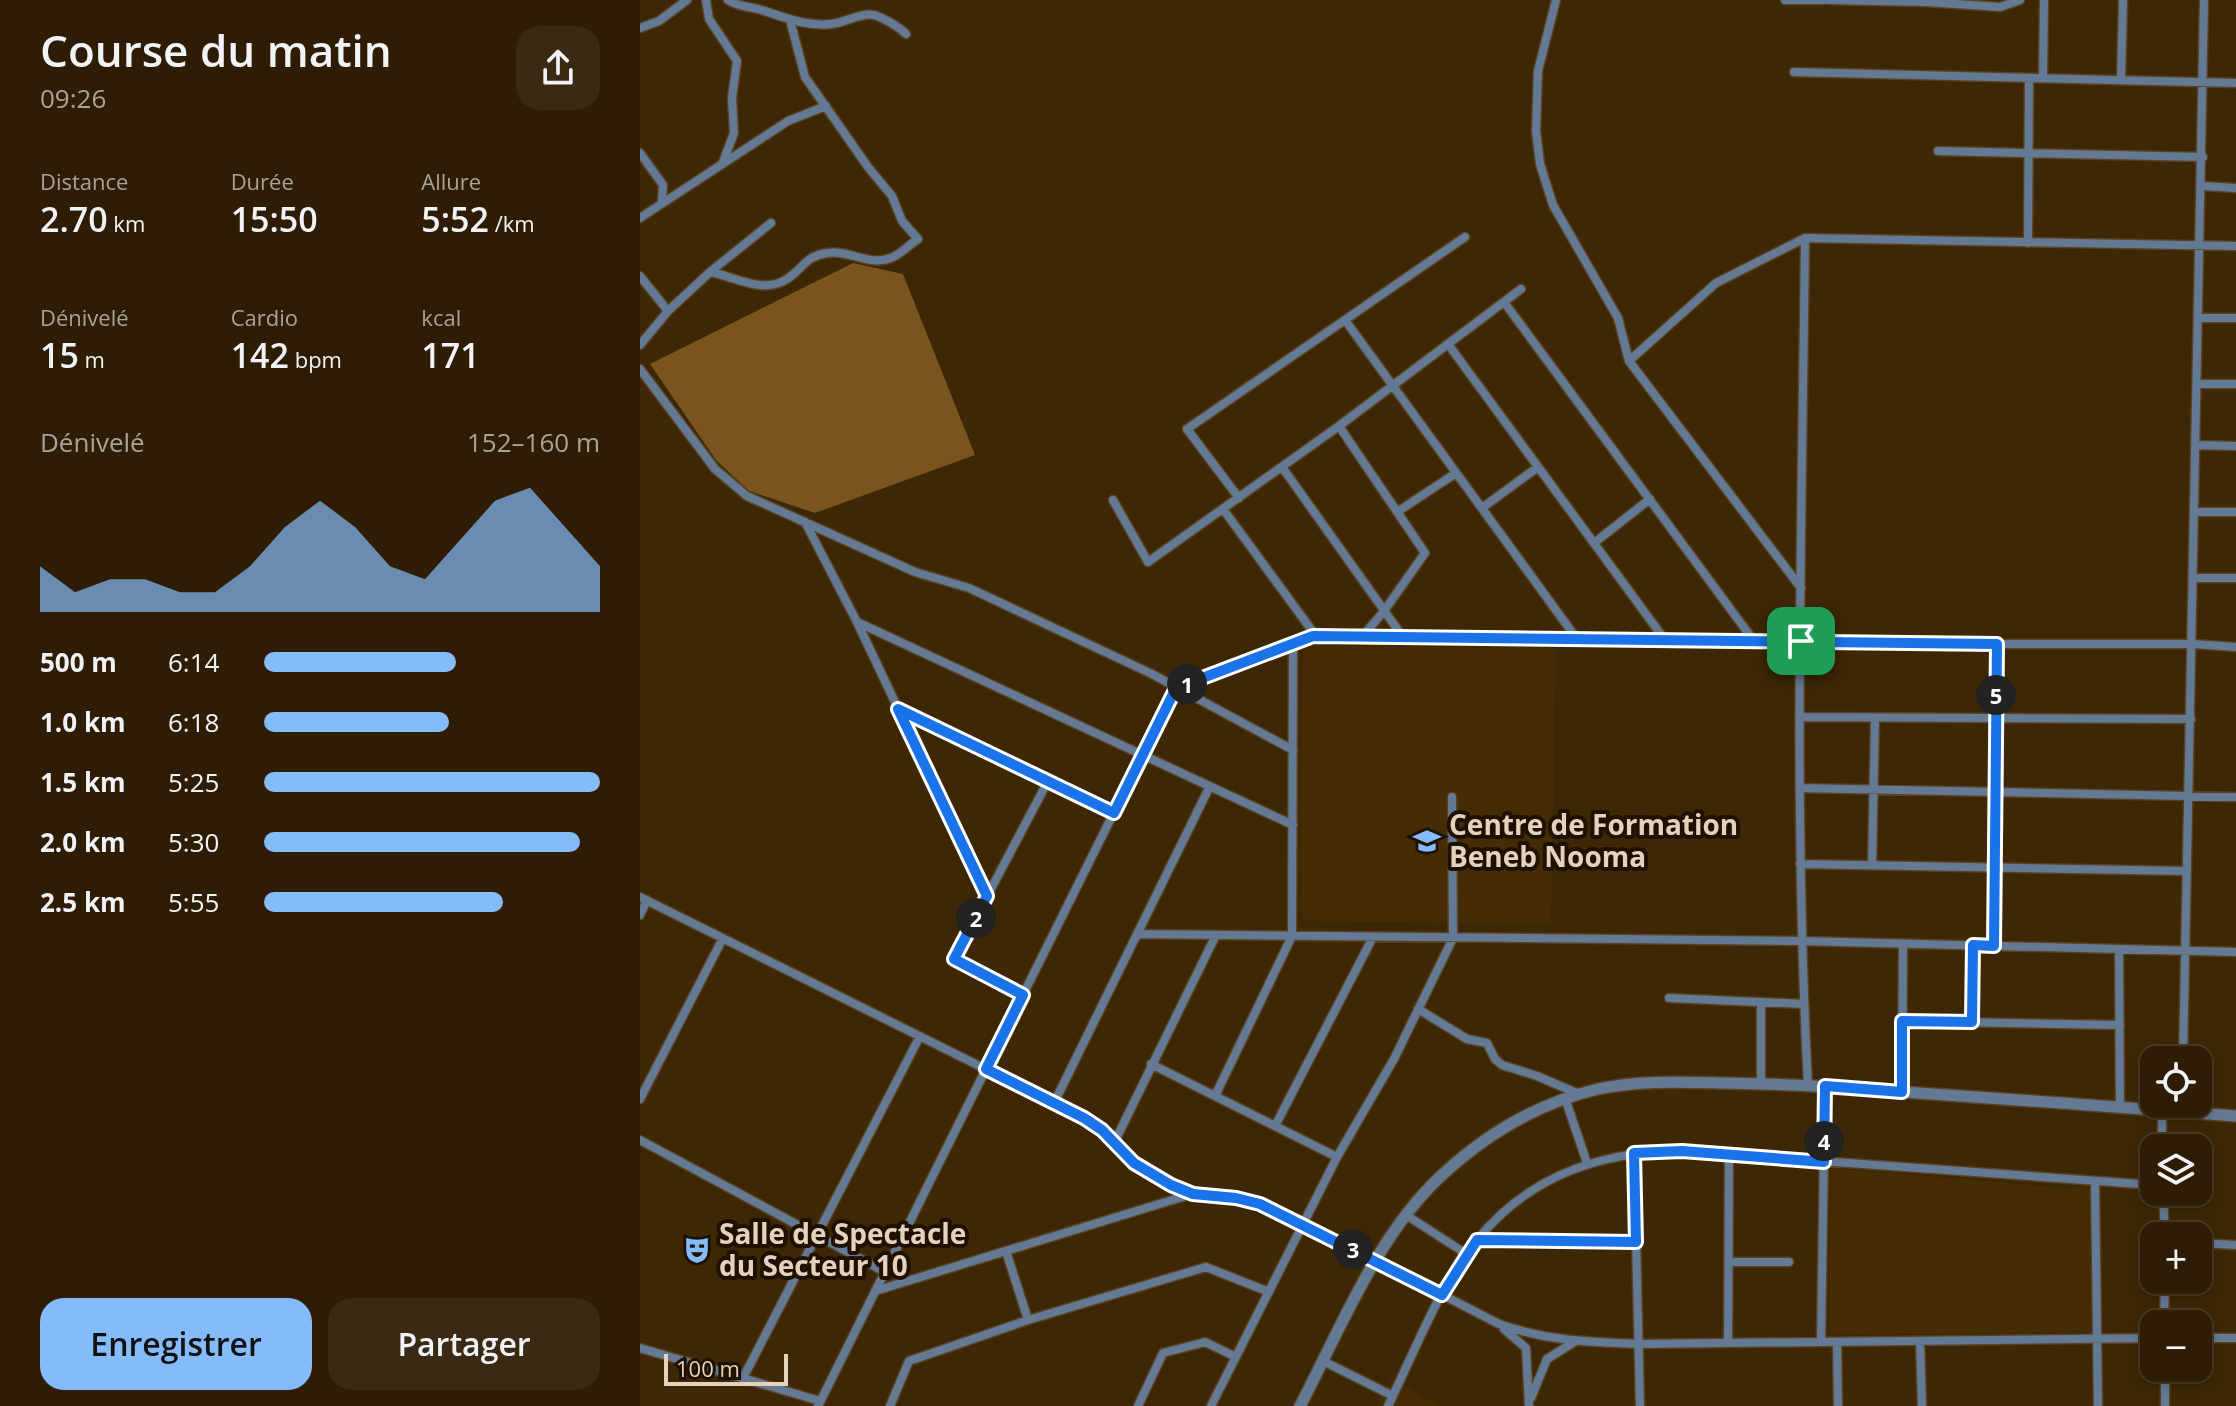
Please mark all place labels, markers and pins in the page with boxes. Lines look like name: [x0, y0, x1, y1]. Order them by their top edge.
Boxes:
pin: [1767, 607, 1835, 675]
pin: 1: [1167, 664, 1207, 704]
pin: 5: [1976, 675, 2016, 715]
place label: Centre de Formation Beneb Nooma: [1449, 805, 1738, 875]
school or university icon: Centre de Formation Beneb Nooma: [1412, 826, 1442, 856]
pin: 2: [956, 898, 996, 938]
pin: 4: [1804, 1121, 1844, 1161]
place label: Salle de Spectacle du Secteur 10: [719, 1214, 966, 1284]
pin: 3: [1333, 1229, 1373, 1269]
theatre icon: Salle de Spectacle du Secteur 10: [682, 1235, 712, 1265]

